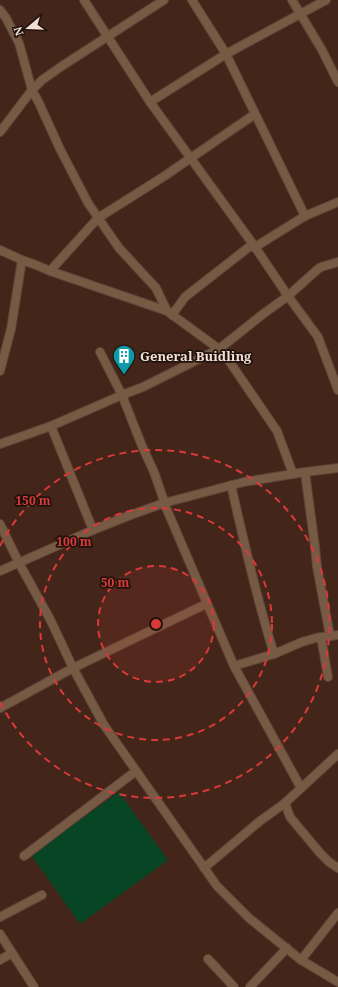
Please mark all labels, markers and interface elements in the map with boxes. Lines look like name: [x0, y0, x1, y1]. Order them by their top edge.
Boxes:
north arrow: [8, 8, 48, 48]
text: N: [9, 25, 27, 38]
building icon: General Buidling: [111, 343, 137, 376]
place label: General Buidling: [140, 347, 252, 365]
text: 150 m: [15, 492, 51, 509]
text: 100 m: [56, 533, 92, 550]
text: 50 m: [101, 574, 129, 591]
centre of rings: [149, 617, 163, 631]

